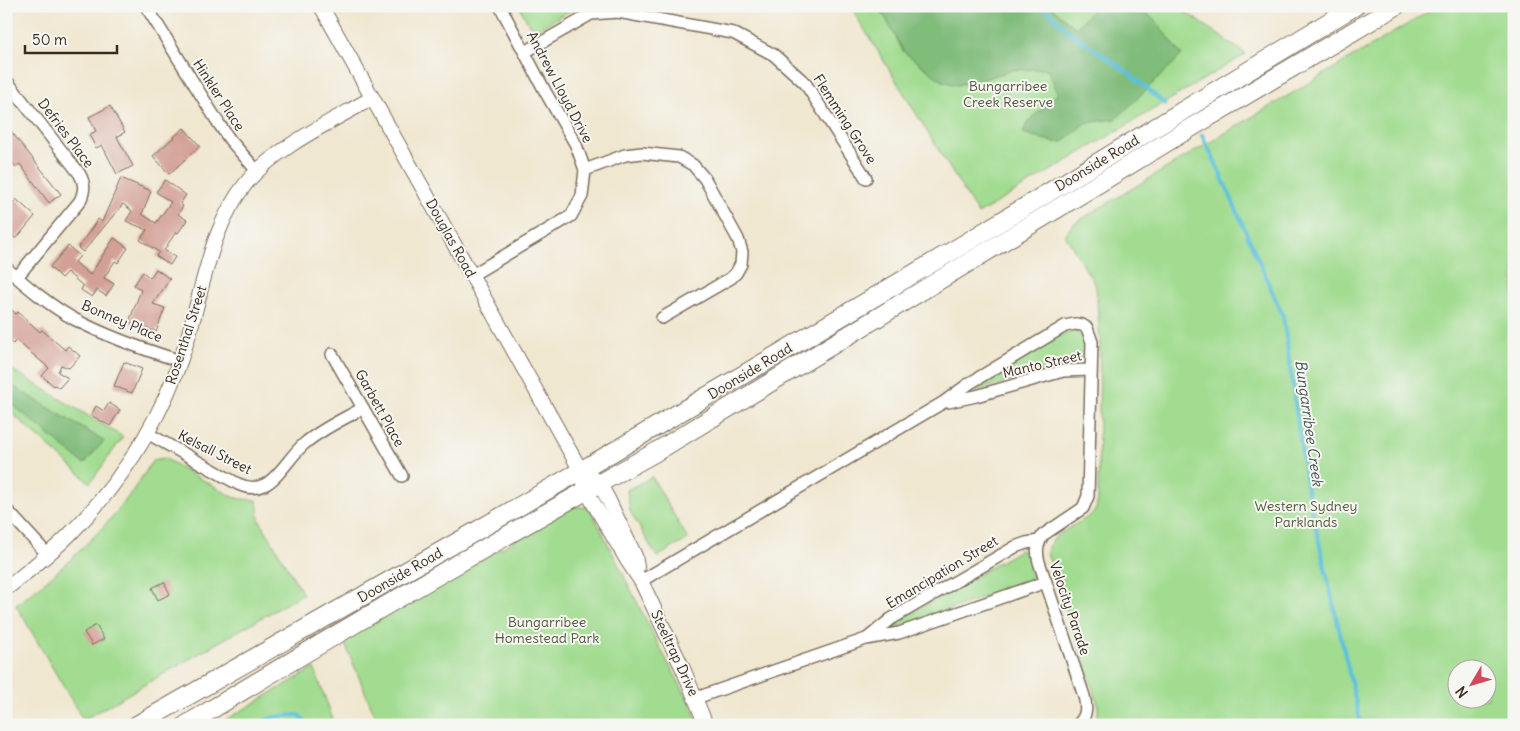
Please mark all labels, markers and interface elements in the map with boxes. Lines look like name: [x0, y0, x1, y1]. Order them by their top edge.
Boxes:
scale bar: [25, 22, 118, 54]
street label: Andrew Lloyd Drive: [523, 28, 597, 146]
text: 50 m: [32, 30, 67, 49]
street label: Hinkler Place: [189, 56, 249, 134]
street label: Flemming Grove: [809, 71, 881, 167]
park label: Bungarribee Creek Reserve: [963, 77, 1053, 111]
street label: Defries Place: [34, 95, 98, 171]
street label: Doonside Road: [1052, 131, 1142, 195]
street label: Douglas Road: [422, 195, 480, 281]
street label: Rosenthal Street: [161, 283, 211, 387]
street label: Bonney Place: [79, 296, 165, 346]
street label: Doonside Road: [705, 339, 795, 403]
street label: Manto Street: [1001, 346, 1084, 382]
water label: Bungarribee Creek: [1291, 359, 1328, 489]
street label: Garbett Place: [351, 366, 409, 450]
street label: Kelsall Street: [175, 426, 255, 478]
park label: Western Sydney Parklands: [1255, 497, 1357, 531]
street label: Emancipation Street: [883, 531, 1001, 612]
street label: Doonside Road: [354, 543, 446, 607]
street label: Velocity Parade: [1045, 559, 1095, 657]
street label: Steeltrap Drive: [647, 607, 703, 699]
park label: Bungarribee Homestead Park: [495, 613, 599, 647]
north arrow: [1448, 658, 1498, 708]
text: N: [1452, 683, 1472, 701]

